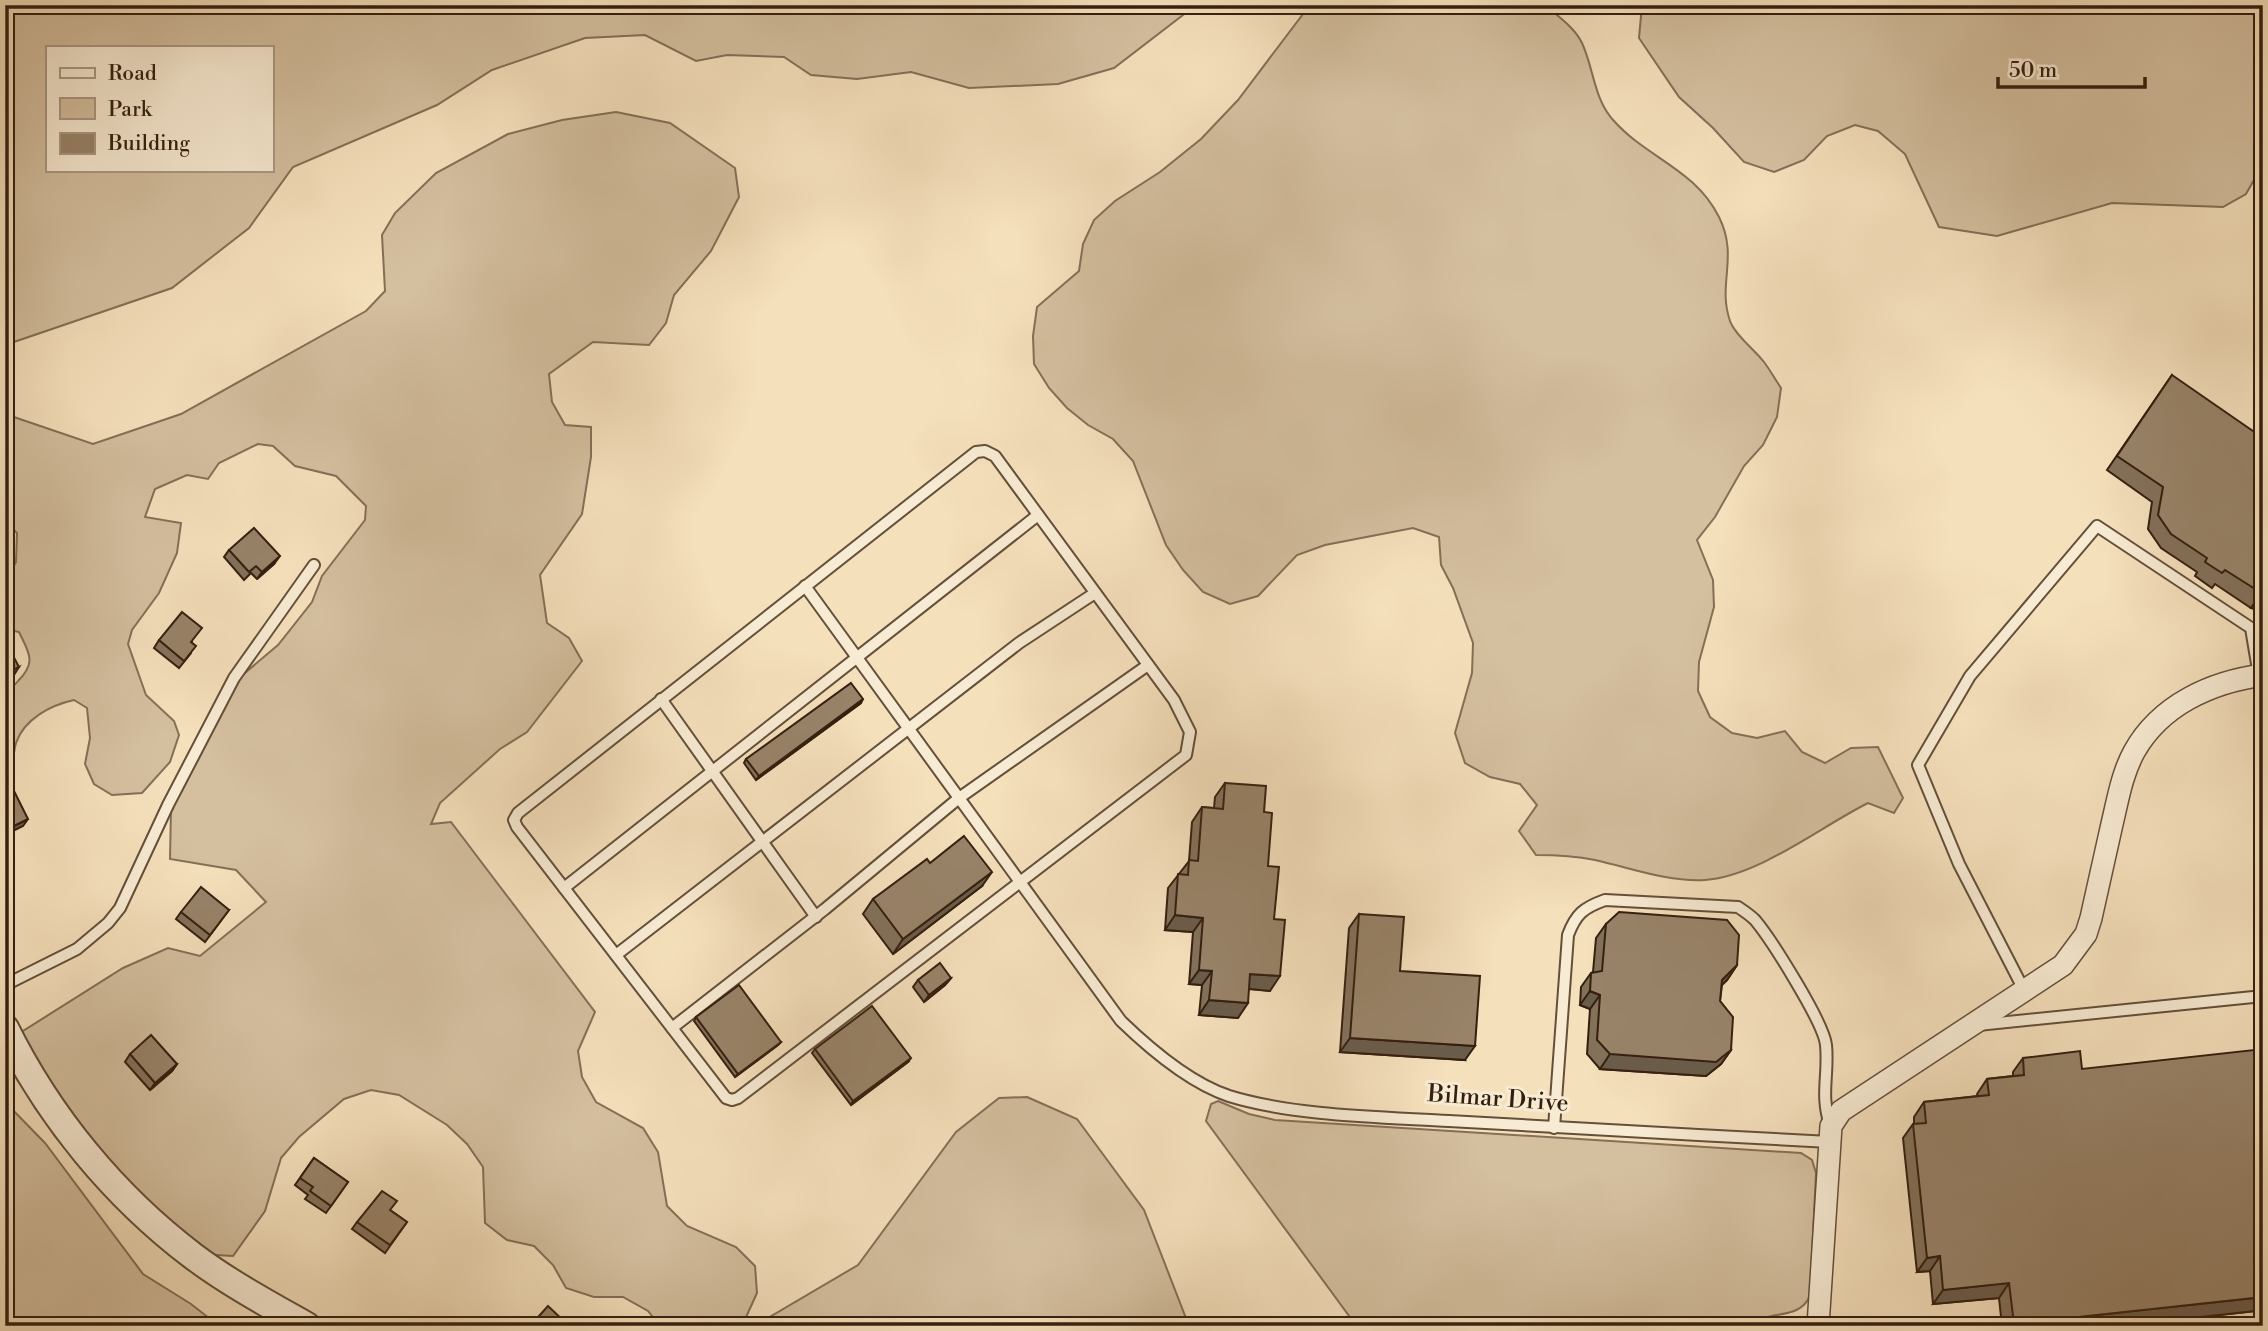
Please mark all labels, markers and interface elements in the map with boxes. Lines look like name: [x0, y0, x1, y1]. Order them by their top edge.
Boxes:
legend: [46, 46, 273, 172]
scale bar: [1998, 46, 2146, 90]
text: 50 m: [2009, 58, 2057, 84]
text: Road: [108, 61, 157, 87]
text: Park: [108, 97, 153, 123]
text: Building: [107, 131, 190, 157]
street label: Bilmar Drive: [1425, 1079, 1570, 1119]

